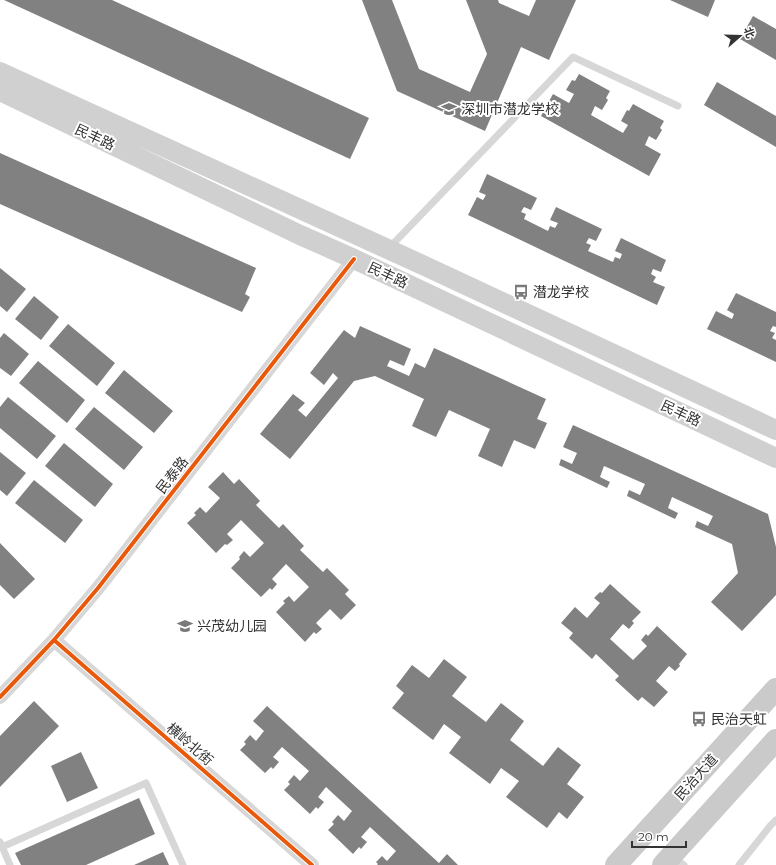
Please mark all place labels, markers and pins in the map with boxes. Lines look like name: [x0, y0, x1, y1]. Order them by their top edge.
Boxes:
school or university icon: 深圳市潜龙学校: [440, 100, 458, 118]
place label: 深圳市潜龙学校: [461, 100, 559, 118]
bus stop icon: 潜龙学校: [512, 283, 530, 301]
place label: 潜龙学校: [533, 283, 589, 301]
school or university icon: 兴茂幼儿园: [176, 617, 194, 635]
place label: 兴茂幼儿园: [197, 617, 267, 635]
bus stop icon: 民治天虹: [690, 710, 708, 728]
place label: 民治天虹: [711, 710, 767, 728]

